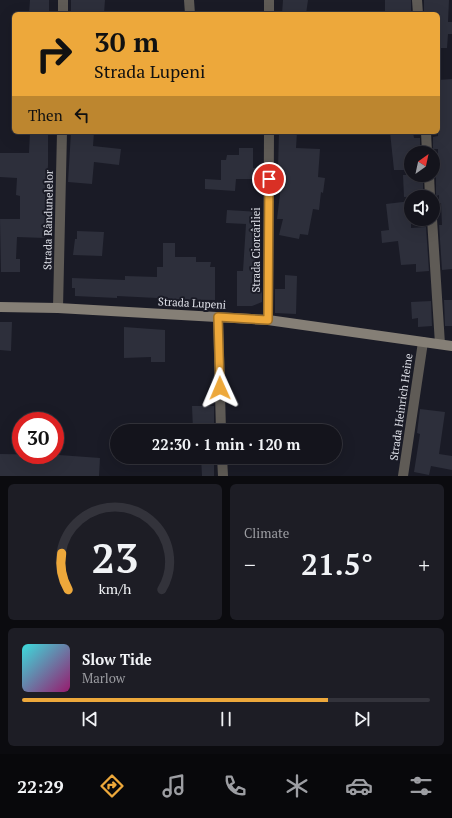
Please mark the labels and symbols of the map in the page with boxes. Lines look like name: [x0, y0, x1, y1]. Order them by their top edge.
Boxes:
north arrow: [404, 146, 440, 182]
pin: [252, 162, 286, 196]
street label: Strada Rândunelelor: [40, 169, 56, 270]
street label: Strada Ciorcârliei: [249, 207, 263, 293]
street label: Strada Lupeni: [158, 294, 226, 312]
street label: Strada Heinrich Heine: [387, 352, 416, 462]
position arrow: [199, 367, 241, 409]
speed limit sign: 30: [12, 412, 64, 464]

